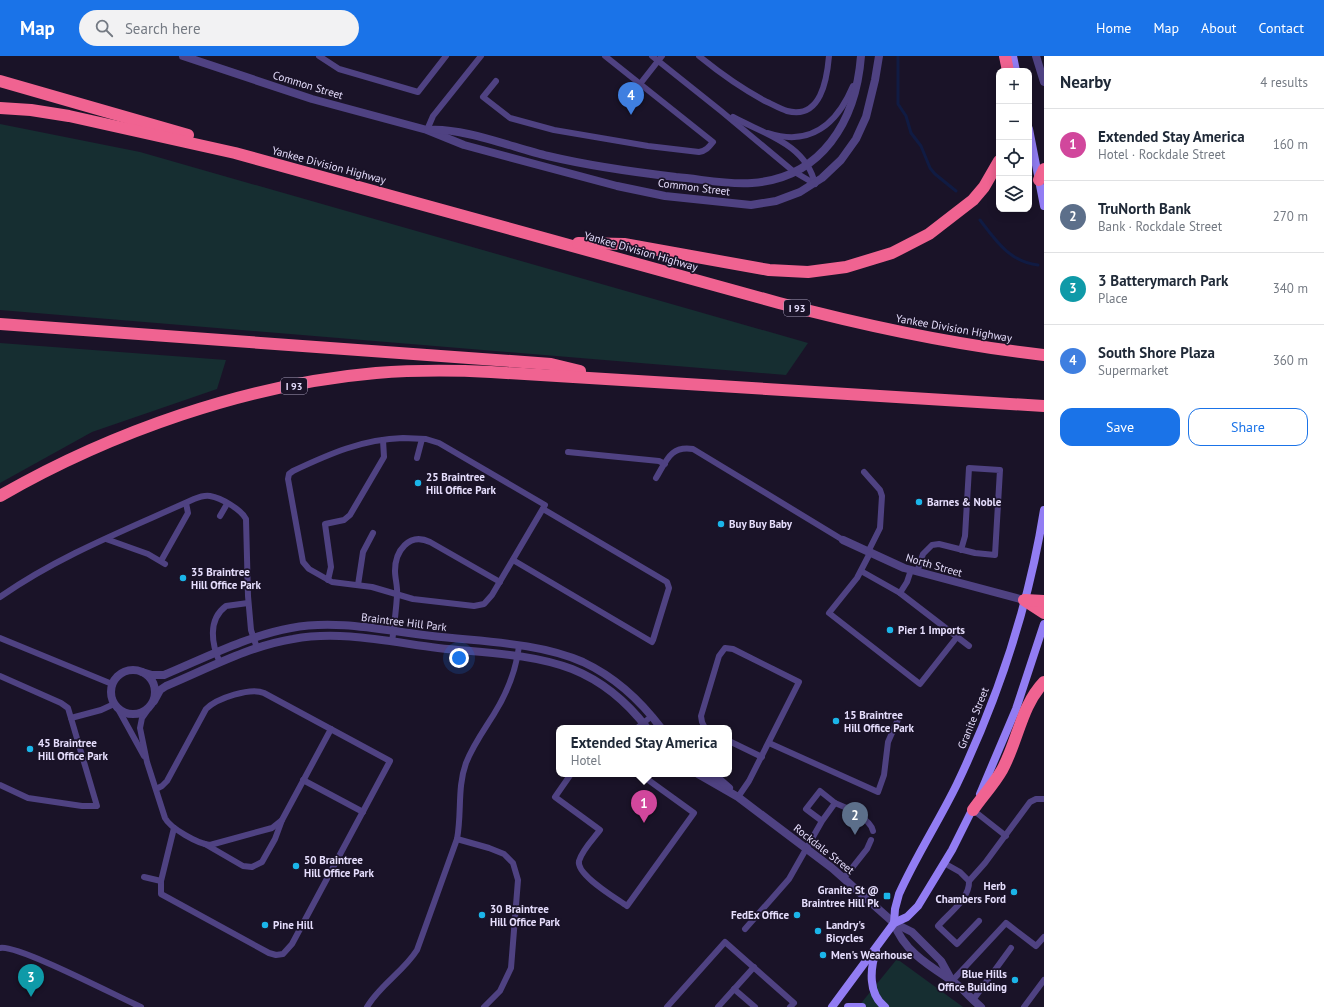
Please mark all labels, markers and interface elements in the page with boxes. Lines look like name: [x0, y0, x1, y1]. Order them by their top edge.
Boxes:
search box: [79, 10, 359, 46]
text: Map: [20, 16, 55, 40]
icon: search: [93, 17, 115, 39]
text: Search here: [125, 19, 201, 38]
text: Home: [1096, 19, 1131, 37]
text: Map: [1153, 19, 1179, 37]
text: About: [1201, 19, 1237, 37]
text: Contact: [1259, 19, 1304, 37]
street label: Common Street: [271, 68, 345, 102]
map controls: [996, 68, 1032, 212]
button: +: [996, 68, 1032, 104]
text: Nearby: [1060, 71, 1111, 93]
text: 4 results: [1260, 74, 1308, 91]
pin: 4: [618, 82, 644, 115]
button: −: [996, 104, 1032, 140]
text: Extended Stay America: [1098, 127, 1245, 146]
text: 1: [1069, 136, 1077, 153]
text: 160 m: [1273, 136, 1308, 153]
button: locate: [996, 140, 1032, 176]
street label: Yankee Division Highway: [270, 143, 388, 187]
text: Hotel · Rockdale Street: [1098, 146, 1225, 163]
street label: Common Street: [657, 176, 731, 198]
button: layers: [996, 176, 1032, 212]
text: TruNorth Bank: [1098, 199, 1191, 218]
text: 2: [1069, 208, 1077, 225]
text: 270 m: [1273, 208, 1308, 225]
text: Bank · Rockdale Street: [1098, 218, 1222, 235]
street label: Yankee Division Highway: [582, 228, 700, 274]
text: 3 Batterymarch Park: [1098, 271, 1228, 290]
text: 3: [1069, 280, 1077, 297]
text: 340 m: [1273, 280, 1308, 297]
text: Place: [1098, 290, 1128, 307]
road number: I 93: [784, 300, 810, 316]
street label: Yankee Division Highway: [895, 311, 1014, 345]
text: South Shore Plaza: [1098, 343, 1215, 362]
text: 4: [1069, 352, 1077, 369]
text: 360 m: [1273, 352, 1308, 369]
text: Supermarket: [1098, 362, 1168, 379]
road number: I 93: [281, 378, 307, 394]
button: Save: [1060, 408, 1180, 446]
button: Share: [1188, 408, 1308, 446]
place label: 25 Braintree Hill Office Park: [426, 470, 496, 497]
marker: 25 Braintree Hill Office Park: [413, 478, 423, 488]
place label: Barnes & Noble: [927, 495, 1002, 509]
marker: Barnes & Noble: [914, 497, 924, 507]
place label: Buy Buy Baby: [729, 517, 793, 531]
marker: Buy Buy Baby: [716, 519, 726, 529]
street label: North Street: [904, 550, 964, 580]
place label: 35 Braintree Hill Office Park: [191, 565, 261, 592]
marker: 35 Braintree Hill Office Park: [178, 573, 188, 583]
street label: Braintree Hill Park: [360, 610, 448, 634]
place label: Pier 1 Imports: [898, 623, 965, 637]
marker: Pier 1 Imports: [885, 625, 895, 635]
your location: [449, 648, 469, 668]
street label: Granite Street: [954, 685, 992, 751]
place label: 15 Braintree Hill Office Park: [844, 708, 914, 735]
marker: 15 Braintree Hill Office Park: [831, 716, 841, 726]
popup: [556, 725, 732, 777]
text: Extended Stay America: [571, 733, 717, 752]
place label: 45 Braintree Hill Office Park: [38, 736, 108, 763]
marker: 45 Braintree Hill Office Park: [25, 744, 35, 754]
text: Hotel: [571, 752, 601, 769]
pin: 1: [631, 790, 657, 823]
pin: 2: [842, 802, 868, 835]
street label: Rockdale Street: [791, 821, 857, 877]
place label: 50 Braintree Hill Office Park: [304, 853, 374, 880]
marker: 50 Braintree Hill Office Park: [291, 861, 301, 871]
place label: Herb Chambers Ford: [935, 879, 1006, 906]
place label: Granite St @ Braintree Hill Pk: [802, 883, 880, 910]
marker: Herb Chambers Ford: [1009, 887, 1019, 897]
marker: Granite St @ Braintree Hill Pk: [882, 891, 892, 901]
place label: 30 Braintree Hill Office Park: [490, 902, 560, 929]
place label: FedEx Office: [731, 908, 789, 922]
marker: 30 Braintree Hill Office Park: [477, 910, 487, 920]
marker: FedEx Office: [792, 910, 802, 920]
place label: Pine Hill: [273, 918, 314, 932]
place label: Landry's Bicycles: [826, 918, 865, 945]
marker: Pine Hill: [260, 920, 270, 930]
marker: Landry's Bicycles: [813, 926, 823, 936]
place label: Men's Wearhouse: [831, 948, 913, 962]
marker: Men's Wearhouse: [818, 950, 828, 960]
pin: 3: [18, 964, 44, 997]
place label: Blue Hills Office Building: [938, 967, 1007, 994]
marker: Blue Hills Office Building: [1010, 975, 1020, 985]

